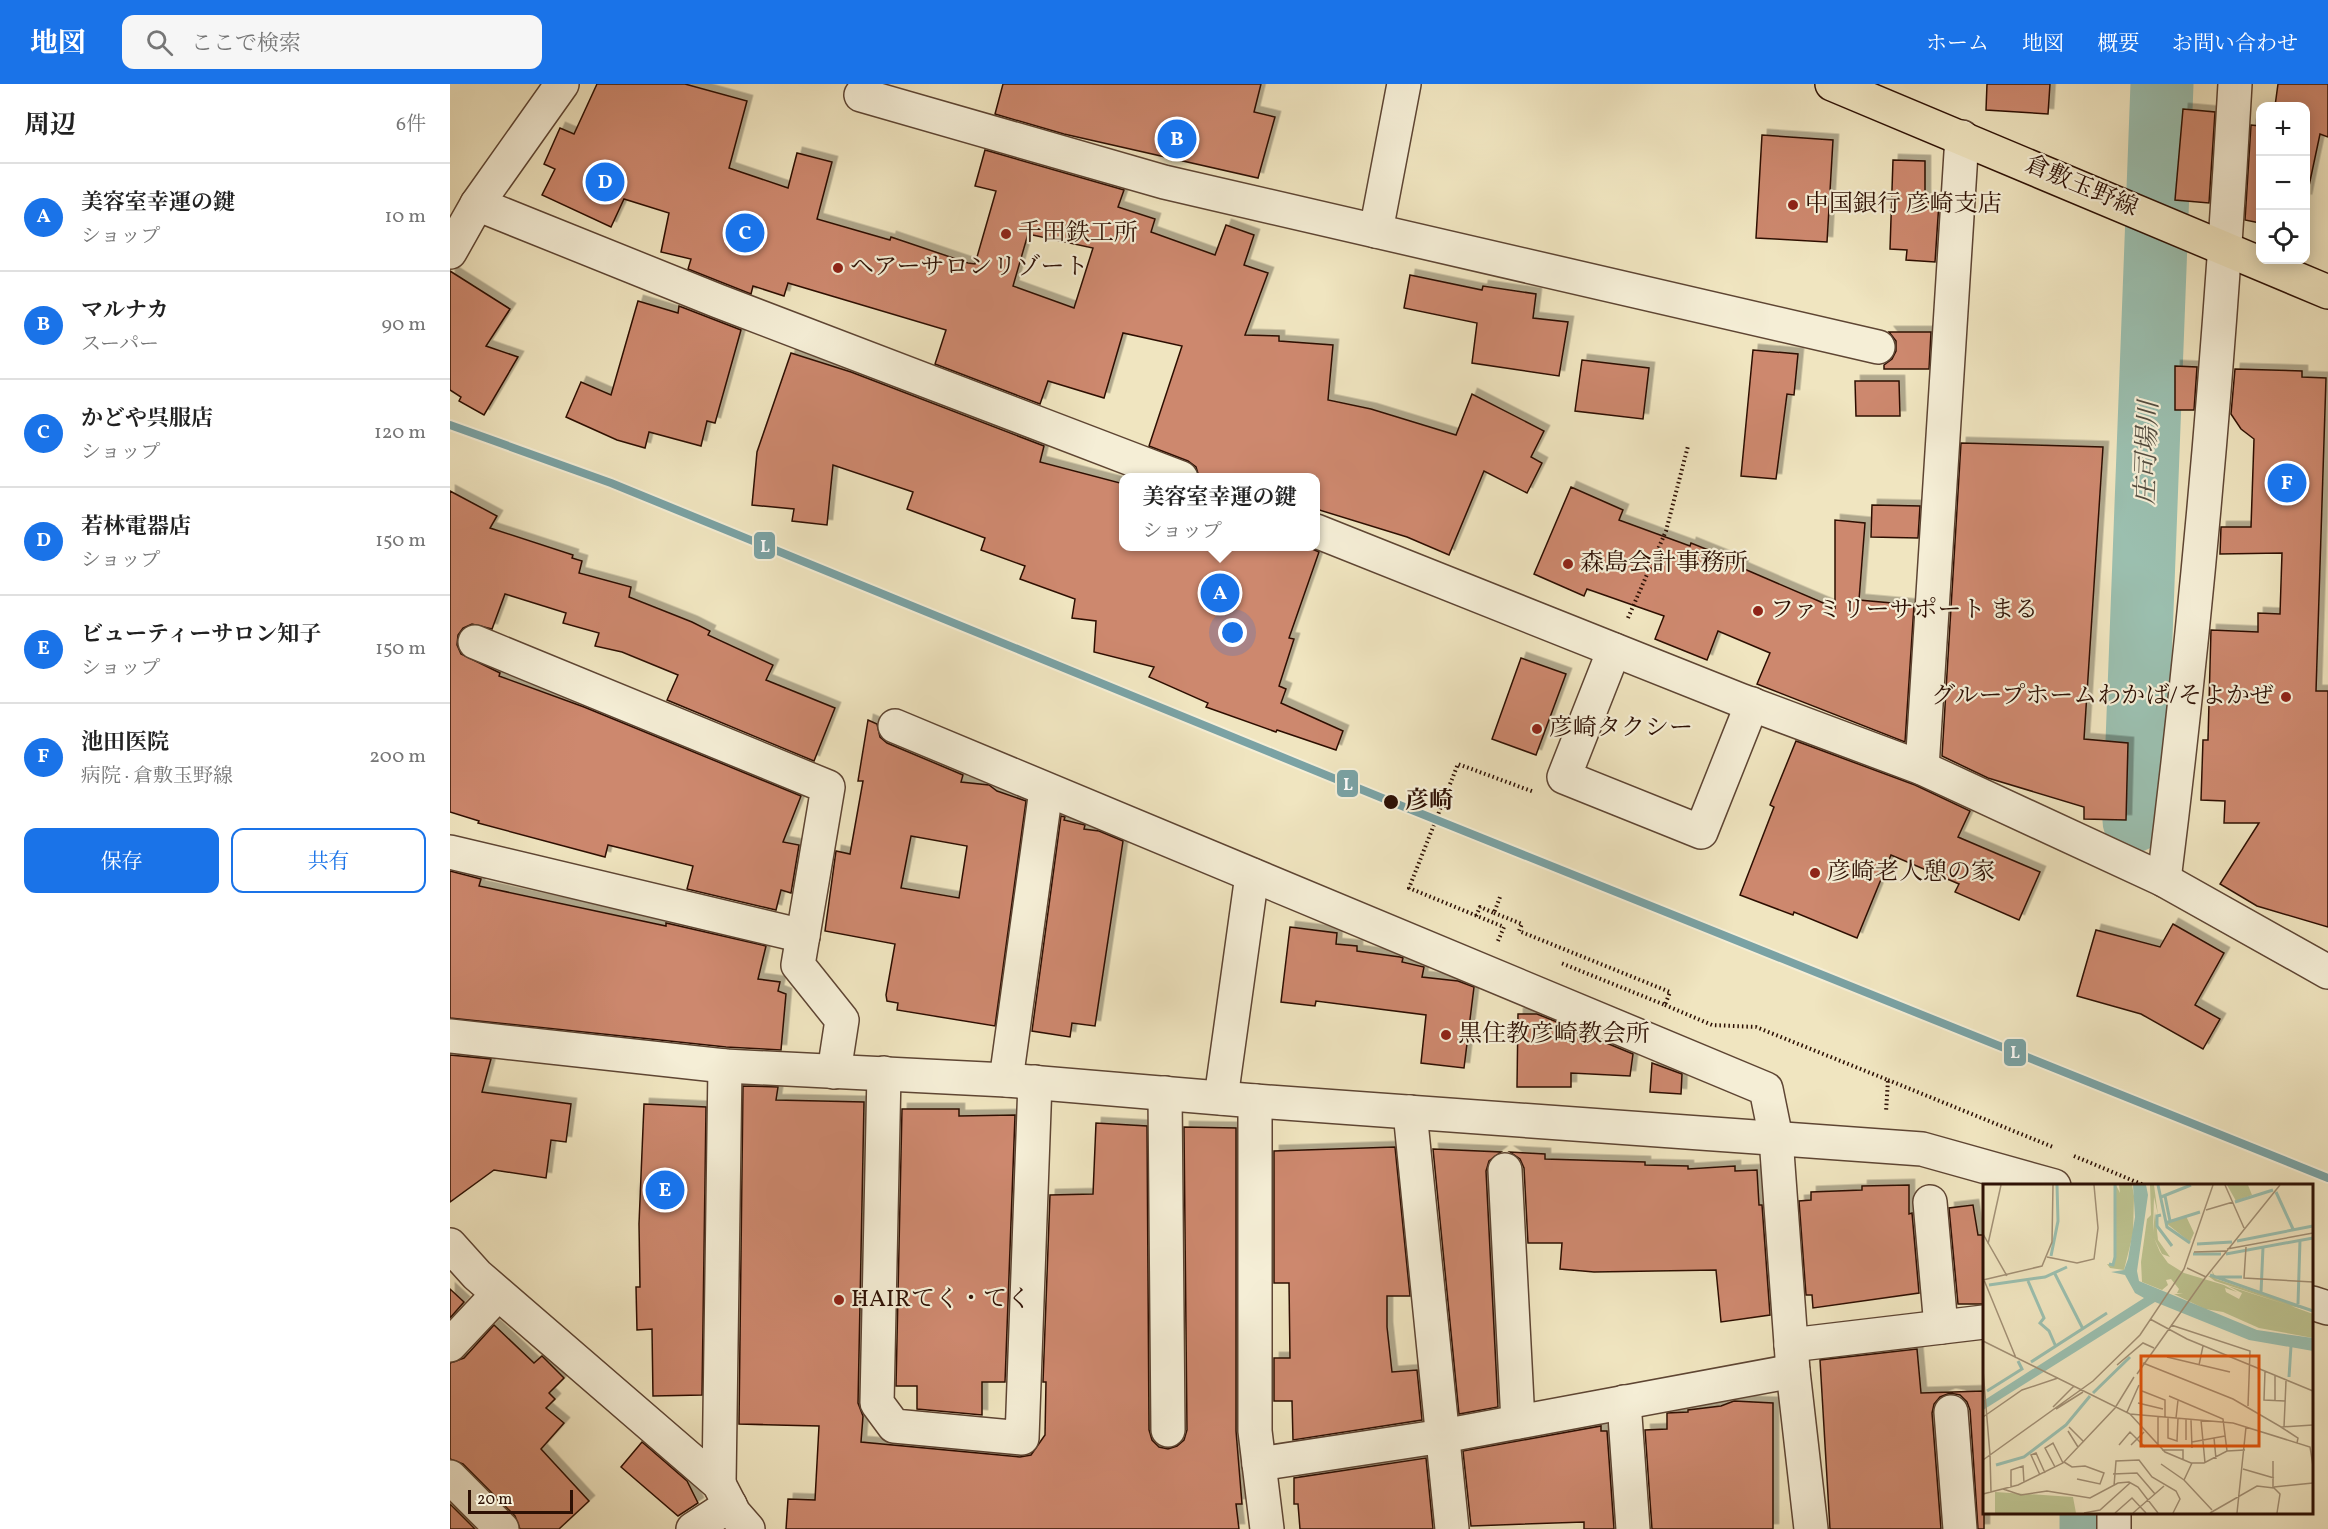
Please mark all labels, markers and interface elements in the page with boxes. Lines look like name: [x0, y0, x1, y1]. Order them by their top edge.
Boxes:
search box: [122, 15, 542, 69]
text: 地図: [30, 25, 86, 64]
icon: search: [143, 26, 176, 59]
text: ここで検索: [191, 29, 301, 60]
text: ホーム: [1926, 30, 1989, 59]
text: 地図: [2022, 30, 2064, 59]
text: 概要: [2097, 30, 2139, 59]
text: お問い合わせ: [2172, 30, 2298, 59]
map controls: [2256, 102, 2310, 264]
button: +: [2256, 102, 2310, 156]
text: 周辺: [24, 108, 76, 144]
text: 6件: [396, 111, 426, 139]
pin: B: [1158, 116, 1196, 162]
street label: 倉敷玉野線: [2019, 148, 2143, 226]
button: −: [2256, 156, 2310, 210]
pin: D: [586, 160, 624, 204]
text: 美容室幸運の鍵: [81, 188, 235, 219]
place label: 中国銀行 彦崎支店: [1805, 188, 2002, 222]
marker: 中国銀行 彦崎支店: [1786, 198, 1800, 212]
text: A: [36, 203, 51, 231]
text: 10 m: [385, 203, 426, 231]
pin: C: [726, 210, 764, 256]
button: locate: [2256, 210, 2310, 264]
place label: 千田鉄工所: [1018, 217, 1138, 251]
text: ショップ: [81, 223, 161, 251]
marker: 千田鉄工所: [999, 227, 1013, 241]
place label: ヘアーサロンリゾート: [850, 251, 1089, 285]
marker: ヘアーサロンリゾート: [831, 261, 845, 275]
text: マルナカ: [81, 296, 169, 327]
text: B: [37, 311, 50, 339]
text: 90 m: [382, 311, 426, 339]
text: スーパー: [81, 331, 159, 359]
water label: 庄司場川: [2128, 397, 2168, 506]
text: かどや呉服店: [81, 404, 213, 435]
text: C: [37, 419, 50, 447]
text: 120 m: [374, 419, 426, 447]
text: ショップ: [81, 439, 161, 467]
pin: F: [2268, 460, 2306, 506]
popup: [1119, 473, 1320, 551]
text: 美容室幸運の鍵: [1142, 483, 1297, 514]
text: 若林電器店: [81, 512, 191, 543]
text: ショップ: [1142, 518, 1222, 546]
text: D: [36, 527, 51, 555]
text: 150 m: [375, 527, 426, 555]
line badge: L: [753, 531, 776, 560]
text: L: [760, 537, 770, 559]
text: ショップ: [81, 547, 161, 575]
place label: 森島会計事務所: [1580, 547, 1748, 581]
marker: 森島会計事務所: [1561, 557, 1575, 571]
pin: A: [1200, 570, 1240, 616]
place label: ファミリーサポート まる: [1770, 594, 2038, 628]
marker: ファミリーサポート まる: [1751, 604, 1765, 618]
your location: [1218, 618, 1247, 647]
text: ビューティーサロン知子: [81, 620, 321, 651]
text: E: [37, 635, 50, 663]
text: 150 m: [375, 635, 426, 663]
text: ショップ: [81, 655, 161, 683]
place label: グループホームわかば/そよかぜ: [1931, 680, 2274, 714]
marker: グループホームわかば/そよかぜ: [2279, 690, 2293, 704]
place label: 彦崎タクシー: [1549, 712, 1693, 746]
marker: 彦崎タクシー: [1530, 722, 1544, 736]
text: 池田医院: [81, 728, 169, 759]
text: F: [38, 743, 49, 771]
text: 200 m: [369, 743, 426, 771]
text: 病院 · 倉敷玉野線: [81, 763, 233, 791]
line badge: L: [1336, 769, 1359, 798]
text: L: [1343, 775, 1353, 797]
place label: 彦崎: [1405, 785, 1453, 819]
marker: 彦崎: [1382, 793, 1400, 811]
button: 保存: [24, 828, 219, 893]
button: 共有: [231, 828, 426, 893]
place label: 彦崎老人憩の家: [1827, 856, 1995, 890]
marker: 彦崎老人憩の家: [1808, 866, 1822, 880]
place label: 黒住教彦崎教会所: [1458, 1018, 1650, 1052]
marker: 黒住教彦崎教会所: [1439, 1028, 1453, 1042]
line badge: L: [2003, 1038, 2027, 1067]
text: L: [2010, 1043, 2020, 1065]
pin: E: [646, 1168, 684, 1212]
inset map: [1983, 1184, 2313, 1514]
place label: HAIRてく・てく: [851, 1283, 1031, 1317]
marker: HAIRてく・てく: [832, 1293, 846, 1307]
scale bar: [468, 1487, 573, 1514]
text: 20 m: [477, 1489, 512, 1511]

